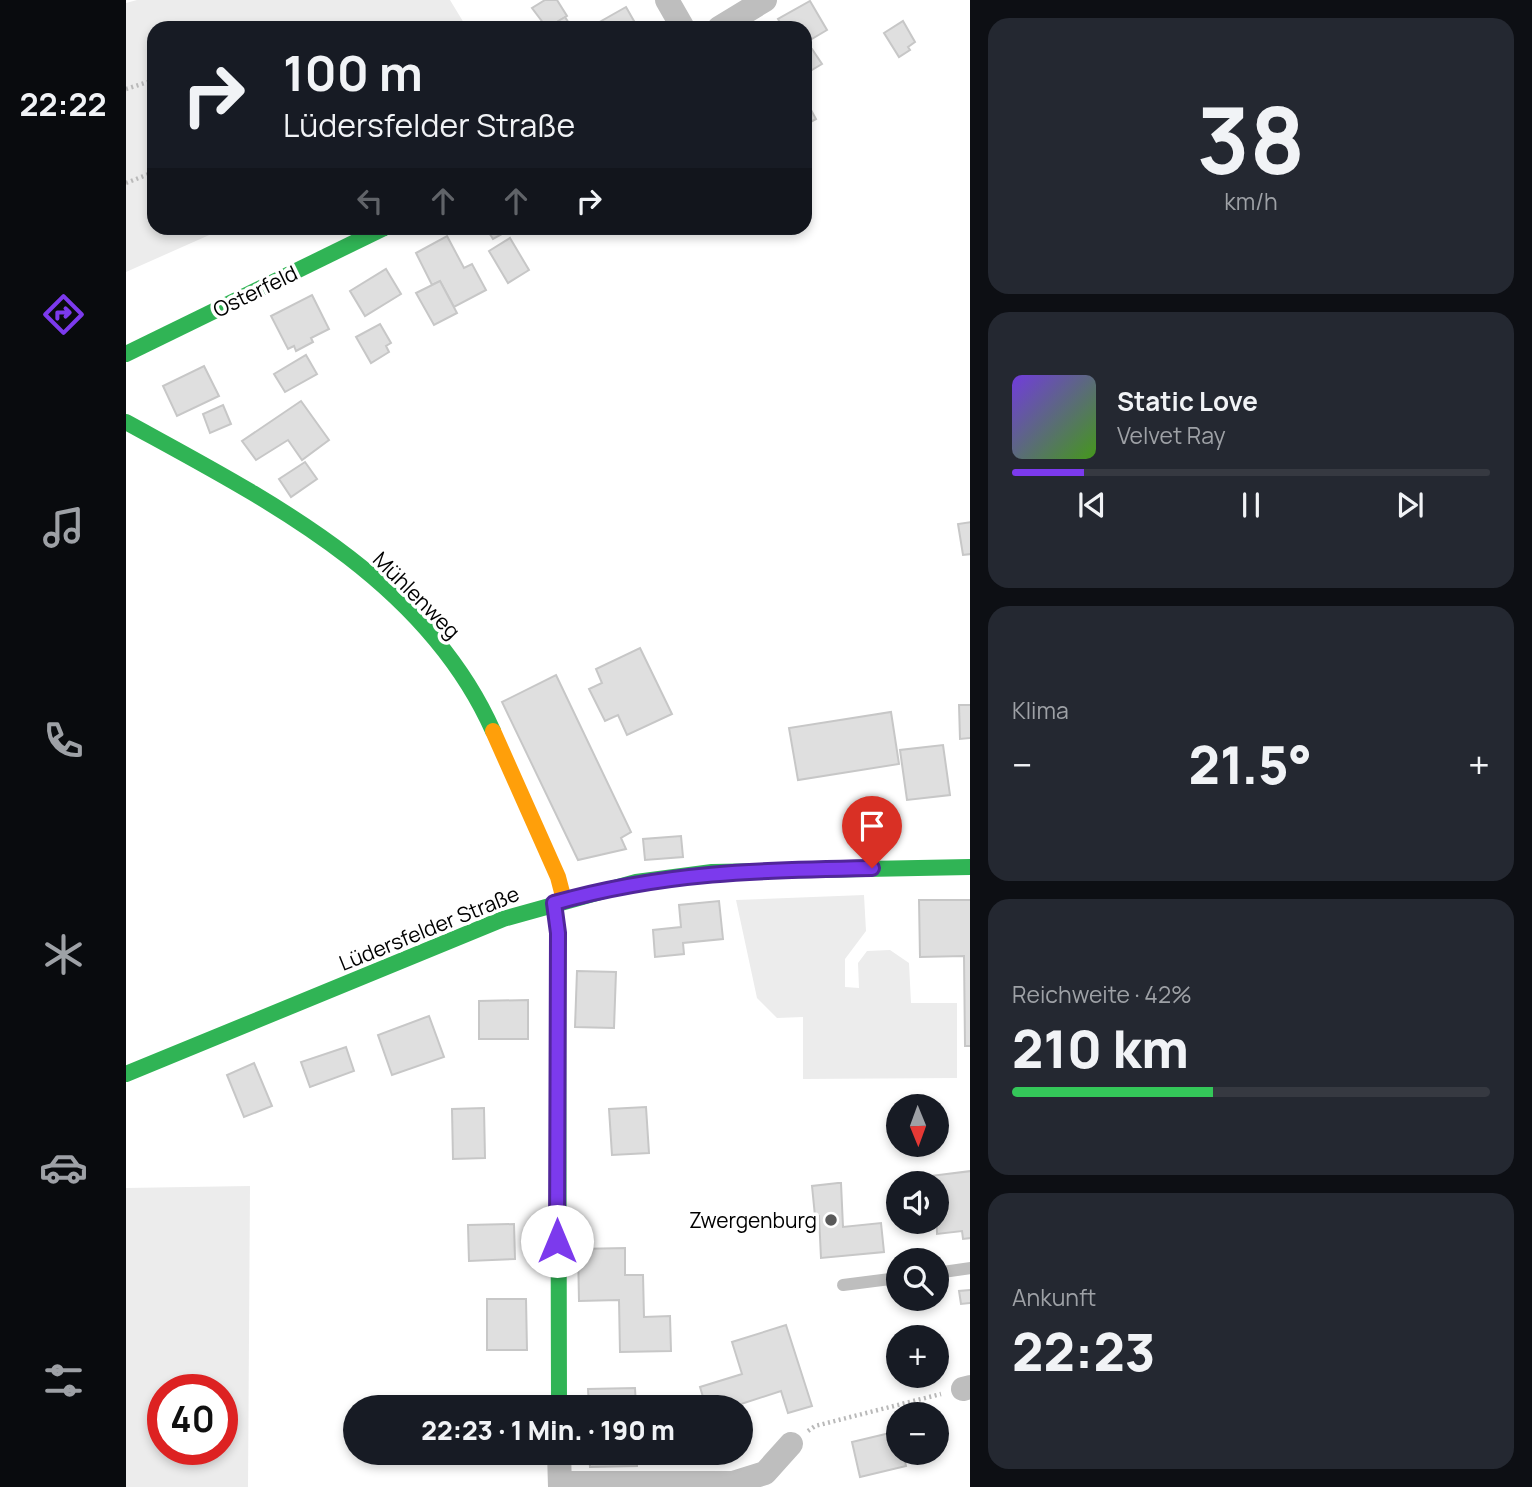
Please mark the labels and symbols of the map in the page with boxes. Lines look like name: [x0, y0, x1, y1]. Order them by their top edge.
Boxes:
street label: Osterfeld: [208, 259, 302, 323]
street label: Mühlenweg: [367, 545, 467, 645]
pin: [842, 796, 902, 868]
street label: Lüdersfelder Straße: [335, 879, 523, 977]
north arrow: [886, 1094, 948, 1157]
position arrow: [520, 1204, 594, 1278]
place label: Zwergenburg: [689, 1206, 817, 1234]
marker: Zwergenburg: [823, 1212, 839, 1228]
speed limit sign: 40: [147, 1374, 238, 1465]

